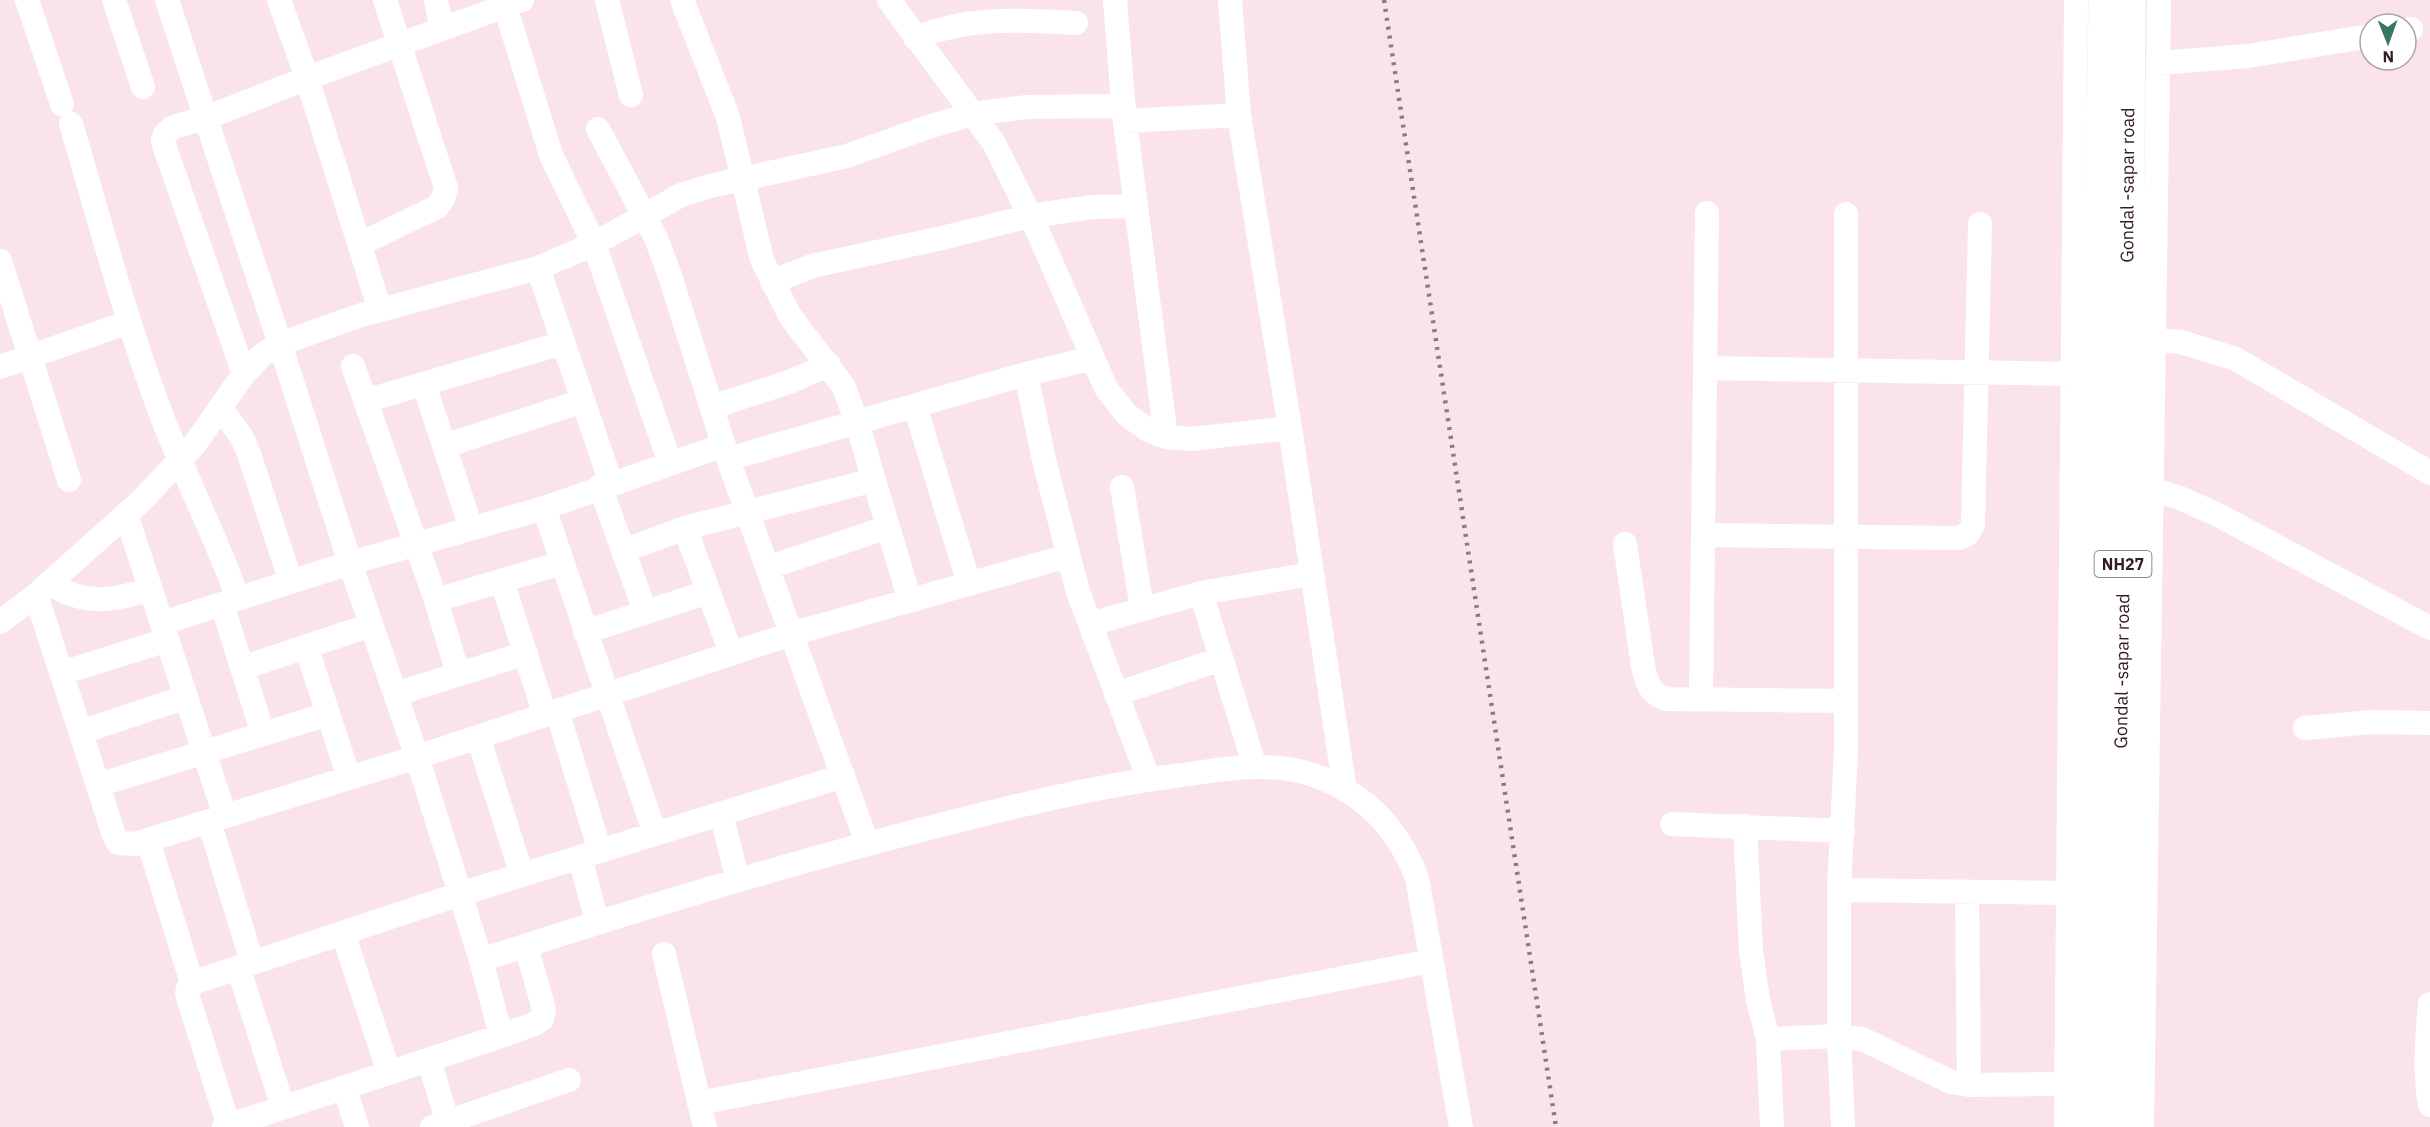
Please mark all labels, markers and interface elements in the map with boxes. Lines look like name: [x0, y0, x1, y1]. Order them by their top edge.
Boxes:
north arrow: [2358, 12, 2418, 72]
text: N: [2382, 47, 2394, 67]
street label: Gondal -sapar road: [2115, 107, 2139, 263]
road number: NH27: [2094, 551, 2152, 577]
street label: Gondal -sapar road: [2109, 593, 2134, 749]

